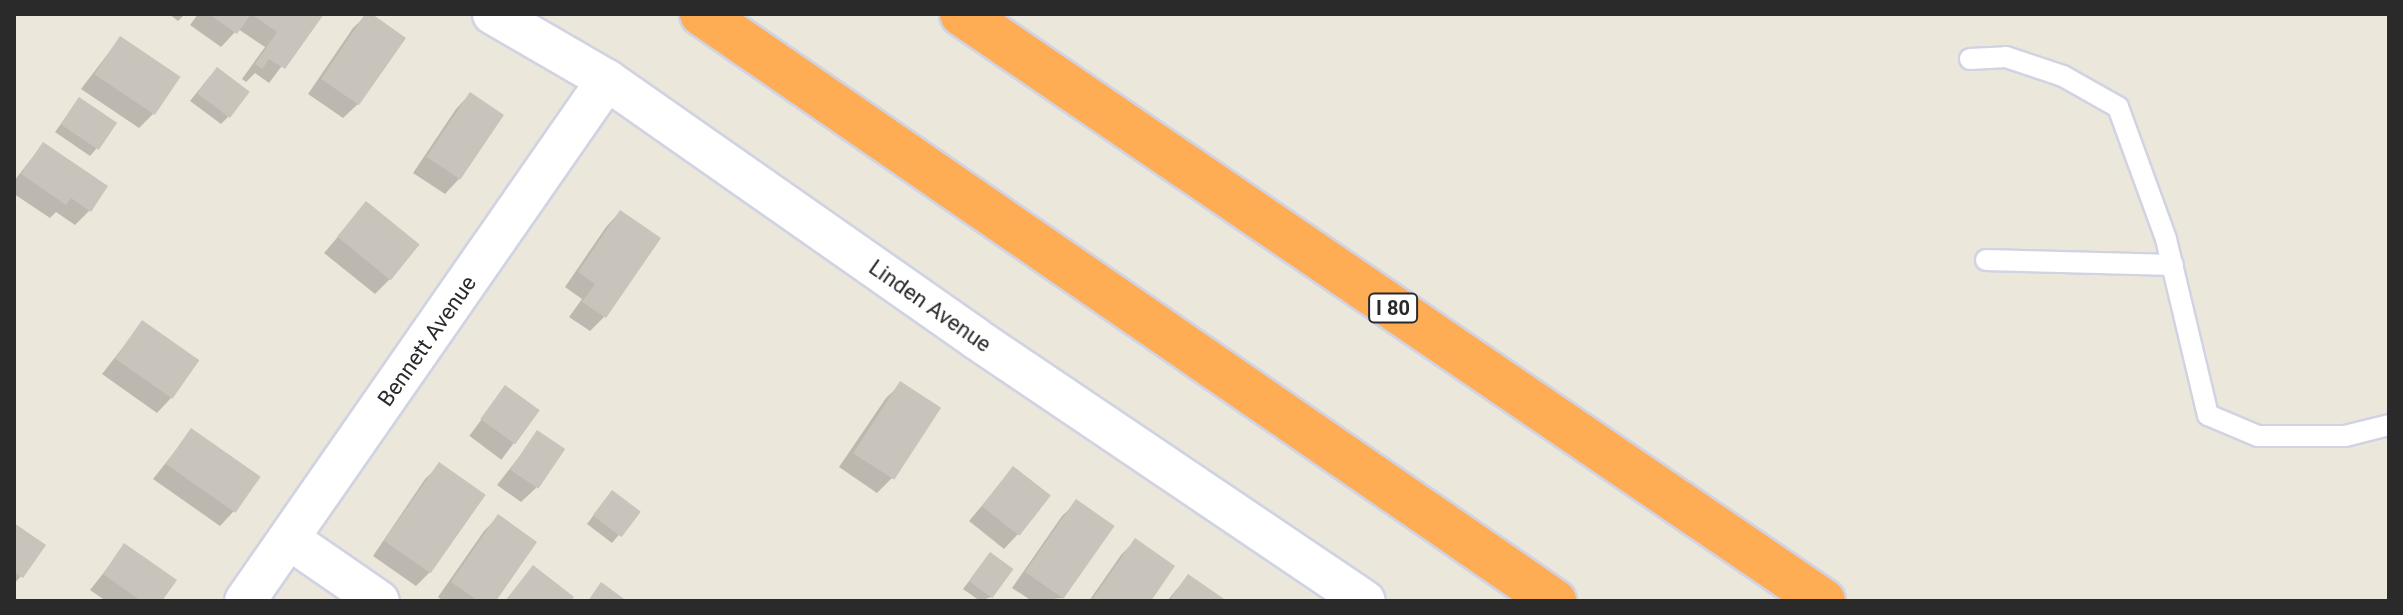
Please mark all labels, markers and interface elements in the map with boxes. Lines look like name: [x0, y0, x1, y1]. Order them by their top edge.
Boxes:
street label: Linden Avenue: [864, 254, 996, 358]
street label: Bennett Avenue: [372, 271, 482, 411]
road number: I 80: [1367, 292, 1419, 324]

